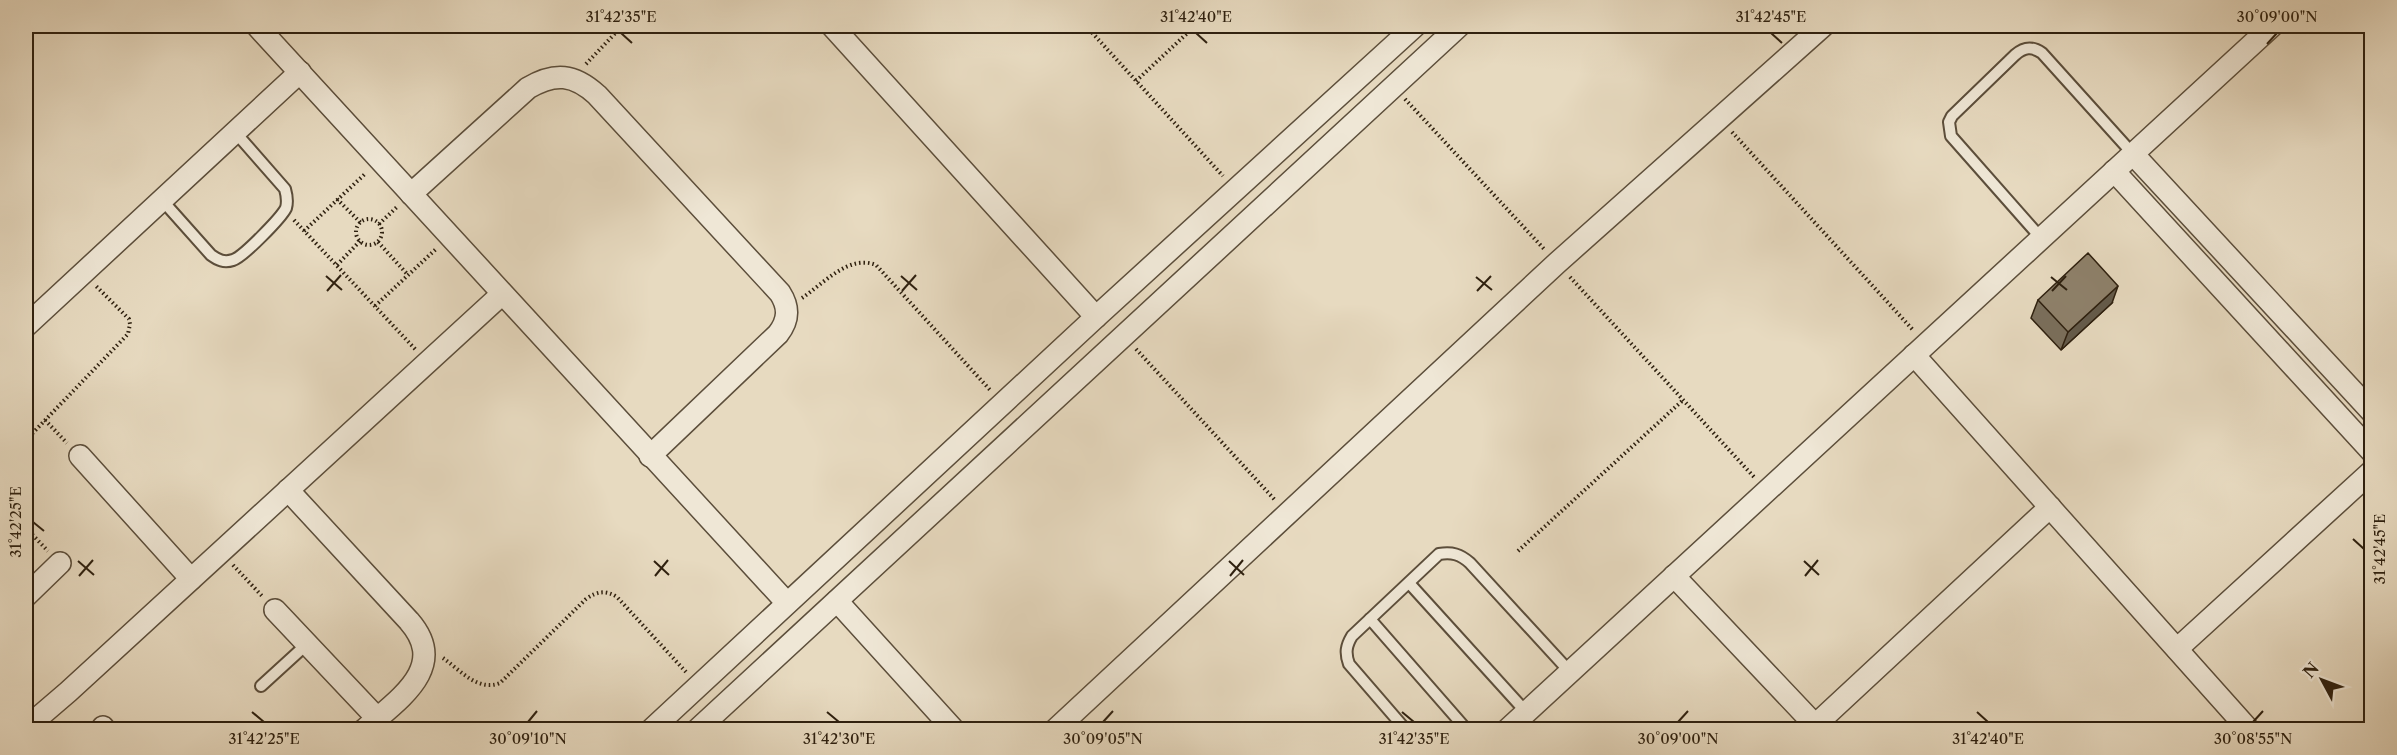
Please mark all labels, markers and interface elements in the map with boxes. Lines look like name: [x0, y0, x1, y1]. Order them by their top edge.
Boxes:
text: 31°42'35"E: [585, 7, 657, 26]
text: 31°42'40"E: [1160, 7, 1232, 26]
text: 31°42'45"E: [1736, 7, 1806, 26]
text: 30°09'00"N: [2236, 7, 2318, 26]
text: 31°42'25"E: [6, 486, 25, 558]
text: 31°42'45"E: [2370, 514, 2389, 584]
north arrow: [2292, 650, 2352, 710]
text: N: [2299, 658, 2323, 682]
text: 31°42'25"E: [228, 729, 300, 748]
text: 30°09'10"N: [489, 729, 567, 748]
text: 31°42'30"E: [803, 729, 875, 748]
text: 30°09'05"N: [1063, 729, 1143, 748]
text: 31°42'35"E: [1378, 729, 1450, 748]
text: 30°09'00"N: [1637, 729, 1719, 748]
text: 31°42'40"E: [1952, 729, 2024, 748]
text: 30°08'55"N: [2214, 729, 2292, 748]

